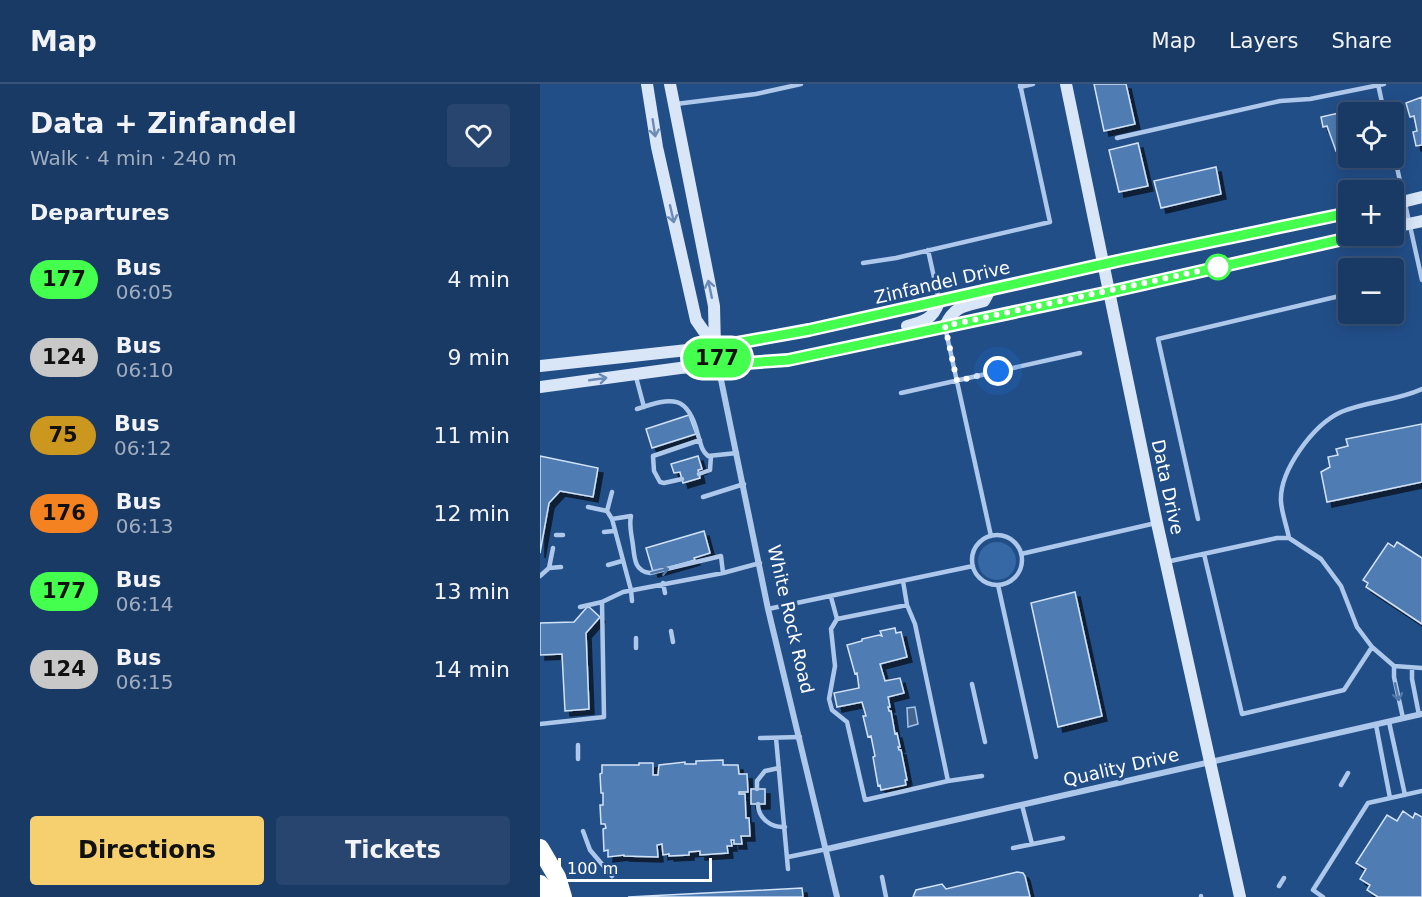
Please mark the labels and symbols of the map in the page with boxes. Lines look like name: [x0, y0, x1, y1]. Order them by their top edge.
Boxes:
one-way arrow: [648, 118, 659, 137]
one-way arrow: [667, 204, 678, 224]
unlabelled marker: [1205, 254, 1231, 280]
street label: Zinfandel Drive: [872, 256, 1012, 308]
one-way arrow: [704, 279, 715, 299]
line badge: 177: [682, 338, 752, 378]
your location: [983, 356, 1013, 386]
one-way arrow: [588, 373, 607, 384]
street label: Data Drive: [1148, 438, 1188, 536]
street label: White Rock Road: [764, 543, 818, 695]
one-way arrow: [651, 564, 670, 576]
one-way arrow: [1392, 682, 1403, 702]
street label: Quality Drive: [1061, 743, 1181, 791]
scale bar: [558, 855, 712, 882]

